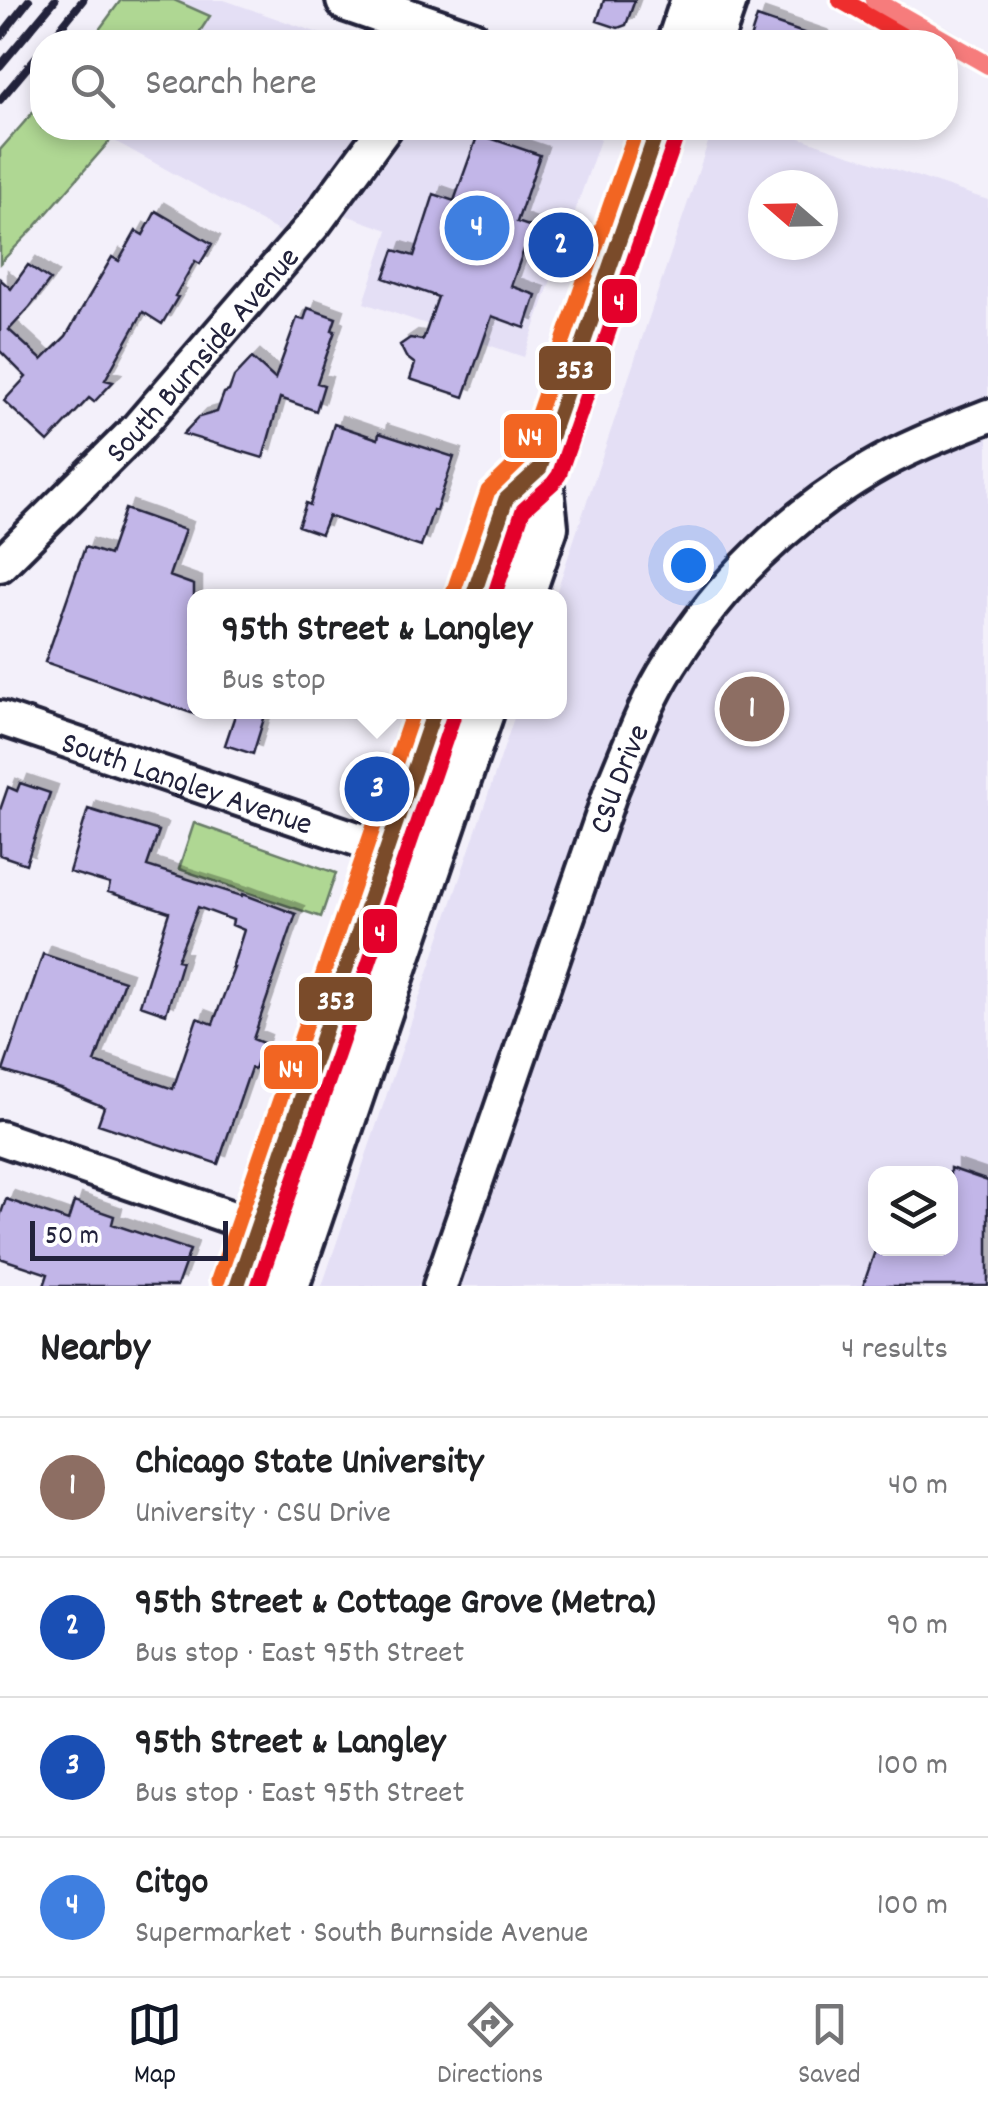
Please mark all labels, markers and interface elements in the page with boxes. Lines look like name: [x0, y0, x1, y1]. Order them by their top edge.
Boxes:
search box: [30, 30, 958, 140]
icon: search: [65, 58, 120, 113]
text: Search here: [145, 58, 317, 113]
north arrow: [748, 170, 838, 260]
pin: 4: [444, 190, 510, 266]
pin: 2: [528, 208, 594, 282]
street label: South Burnside Avenue: [97, 238, 313, 476]
line badge: 4: [600, 277, 639, 325]
text: 4: [613, 285, 625, 325]
line badge: 353: [537, 344, 613, 392]
text: 353: [556, 353, 594, 393]
line badge: N4: [502, 412, 559, 460]
text: N4: [517, 420, 543, 460]
your location: [663, 540, 714, 591]
popup: [187, 589, 567, 719]
text: 95th Street & Langley: [222, 604, 532, 659]
text: Bus stop: [222, 659, 326, 705]
pin: 1: [720, 672, 784, 746]
street label: CSU Drive: [580, 718, 664, 841]
street label: South Langley Avenue: [54, 722, 318, 850]
pin: 3: [344, 752, 410, 826]
line badge: 4: [361, 907, 399, 955]
text: 4: [374, 916, 386, 956]
line badge: 353: [297, 975, 374, 1023]
text: 353: [317, 984, 355, 1024]
line badge: N4: [262, 1043, 320, 1091]
text: N4: [278, 1052, 304, 1092]
map controls: [868, 1166, 958, 1256]
button: layers: [868, 1166, 958, 1256]
scale bar: [30, 1216, 228, 1260]
text: 50 m: [45, 1218, 99, 1258]
text: Nearby: [40, 1321, 150, 1381]
text: 4 results: [841, 1328, 948, 1374]
text: Chicago State University: [135, 1437, 483, 1492]
text: 1: [69, 1464, 76, 1510]
text: 40 m: [888, 1464, 948, 1510]
text: University · CSU Drive: [135, 1492, 391, 1538]
text: 95th Street & Cottage Grove (Metra): [135, 1577, 656, 1632]
text: 2: [66, 1604, 79, 1650]
text: 90 m: [887, 1604, 948, 1650]
text: Bus stop · East 95th Street: [135, 1632, 464, 1678]
text: 95th Street & Langley: [135, 1717, 445, 1772]
text: 3: [65, 1744, 80, 1790]
text: 100 m: [877, 1744, 948, 1790]
text: Bus stop · East 95th Street: [135, 1772, 464, 1818]
text: Citgo: [135, 1857, 208, 1912]
text: 4: [66, 1884, 79, 1930]
text: 100 m: [877, 1884, 948, 1930]
text: Supermarket · South Burnside Avenue: [135, 1912, 588, 1958]
tab: Map: [127, 1997, 182, 2097]
tab: Directions: [437, 1997, 543, 2097]
tab: Saved: [798, 1997, 861, 2097]

